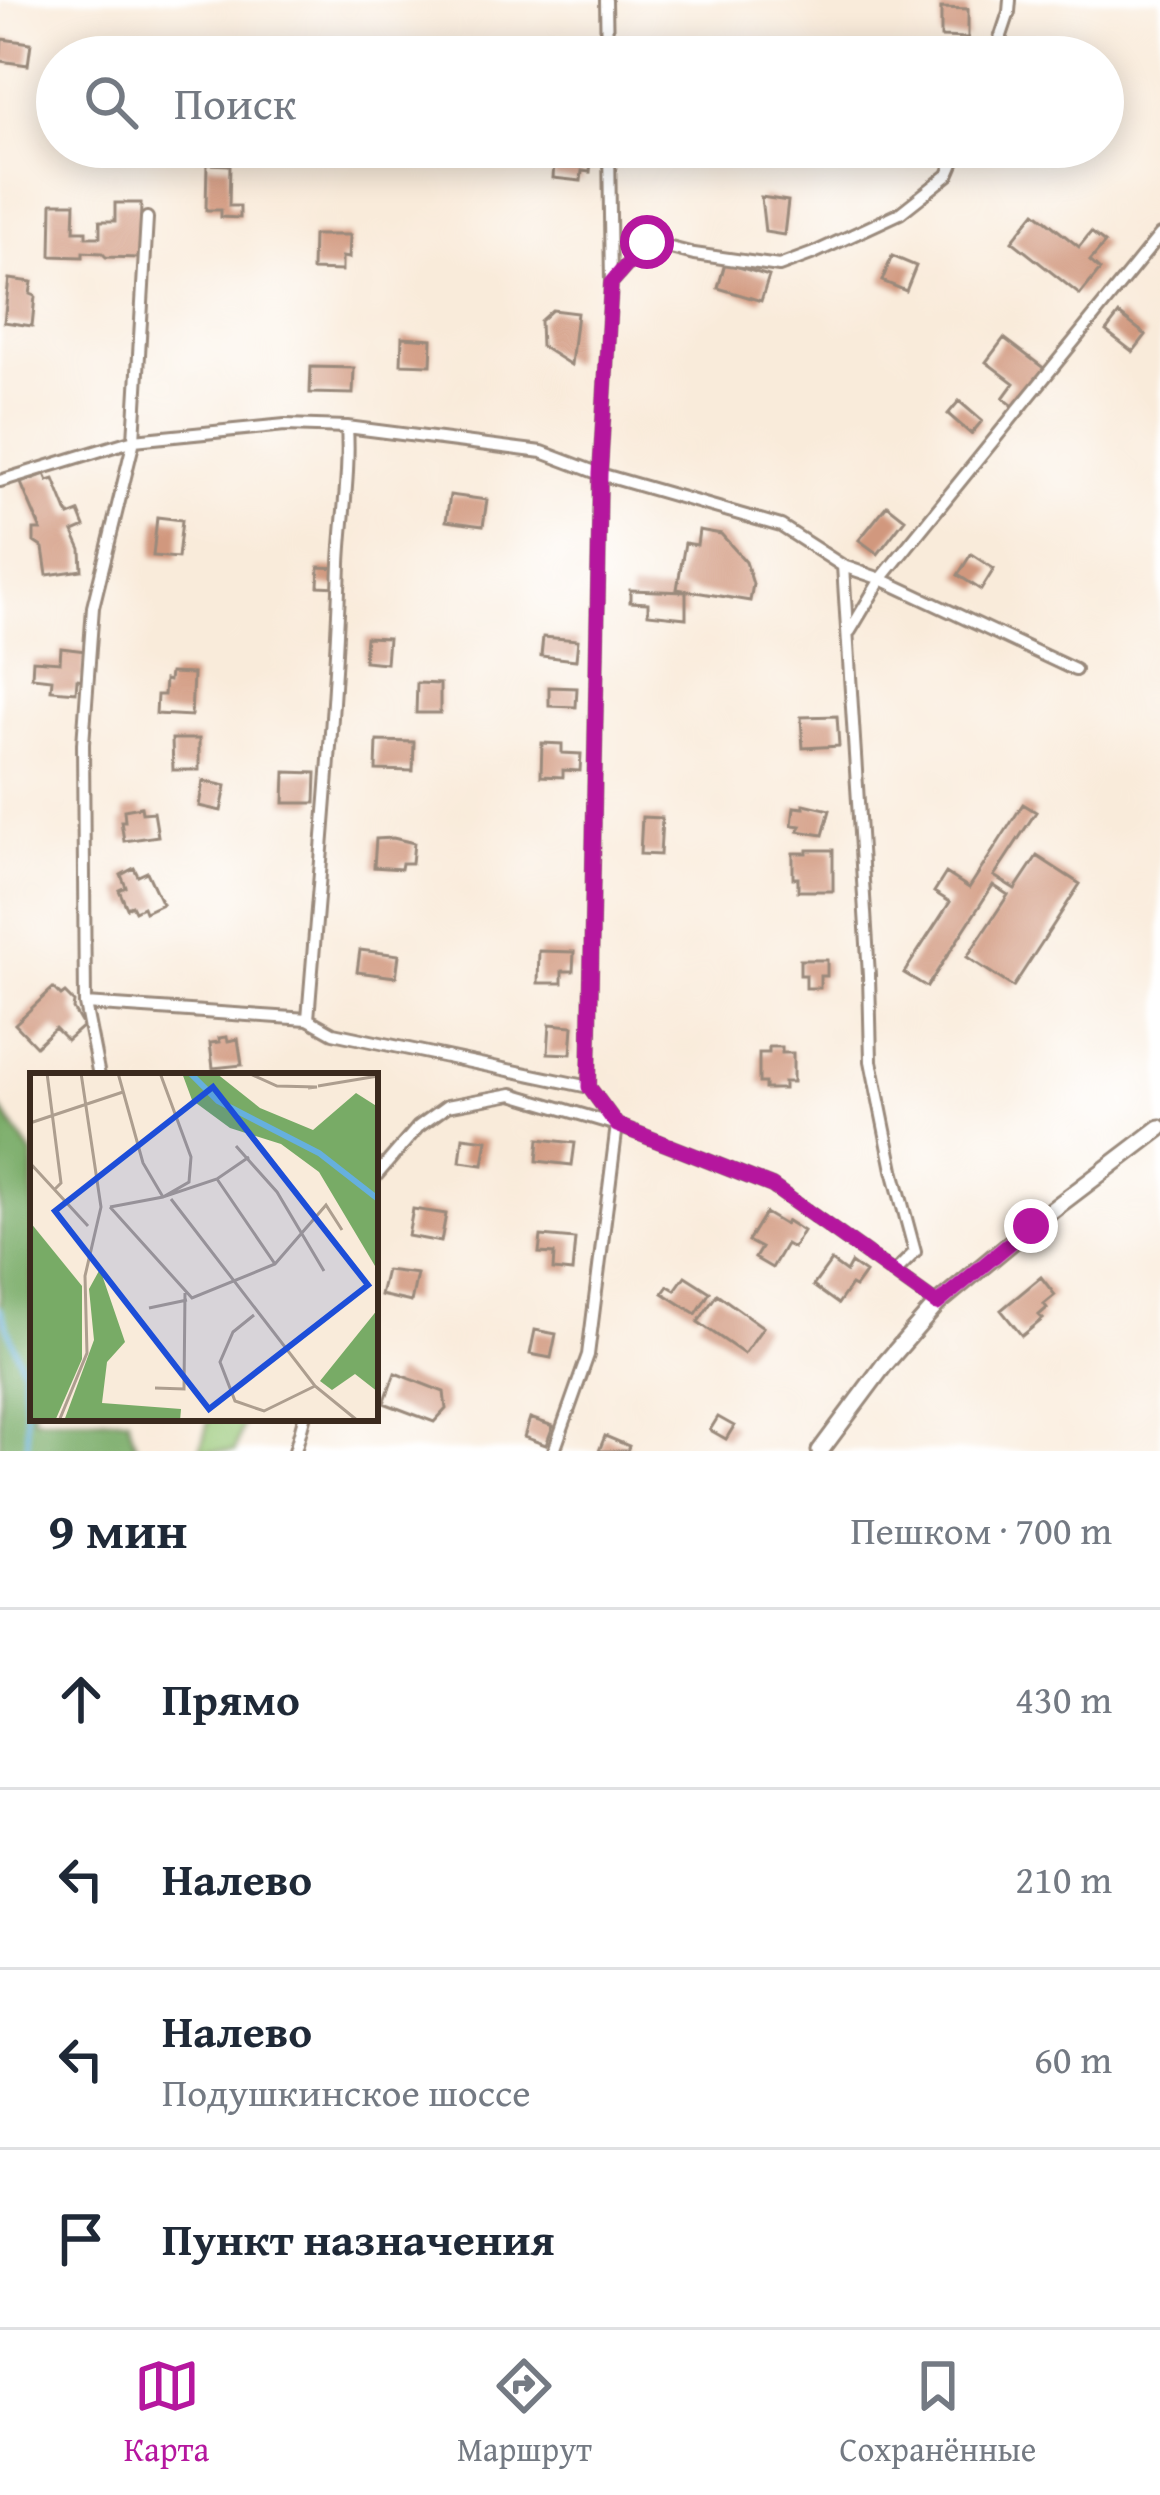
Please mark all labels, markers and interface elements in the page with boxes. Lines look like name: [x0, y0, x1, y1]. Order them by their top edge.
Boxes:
search box: [36, 36, 1124, 168]
icon: search: [78, 69, 144, 135]
text: Поиск: [174, 70, 296, 135]
route start: [620, 215, 674, 269]
inset map: [30, 1073, 378, 1421]
route end: [1004, 1199, 1058, 1253]
text: 9 мин: [48, 1492, 187, 1567]
text: Пешком · 700 m: [850, 1501, 1112, 1558]
icon: ahead: [48, 1666, 114, 1732]
text: Прямо: [162, 1666, 300, 1731]
text: 430 m: [1015, 1670, 1112, 1727]
icon: left: [48, 1846, 114, 1912]
text: Налево: [162, 1846, 312, 1911]
text: 210 m: [1015, 1850, 1112, 1907]
text: Налево: [162, 1998, 312, 2063]
icon: left: [48, 2026, 114, 2092]
text: 60 m: [1034, 2030, 1112, 2087]
text: Подушкинское шоссе: [162, 2063, 531, 2120]
icon: arrive: [48, 2206, 114, 2272]
text: Пункт назначения: [162, 2206, 555, 2271]
tab: Карта: [124, 2353, 209, 2473]
tab: Маршрут: [457, 2353, 592, 2473]
tab: Сохранённые: [840, 2353, 1036, 2473]

